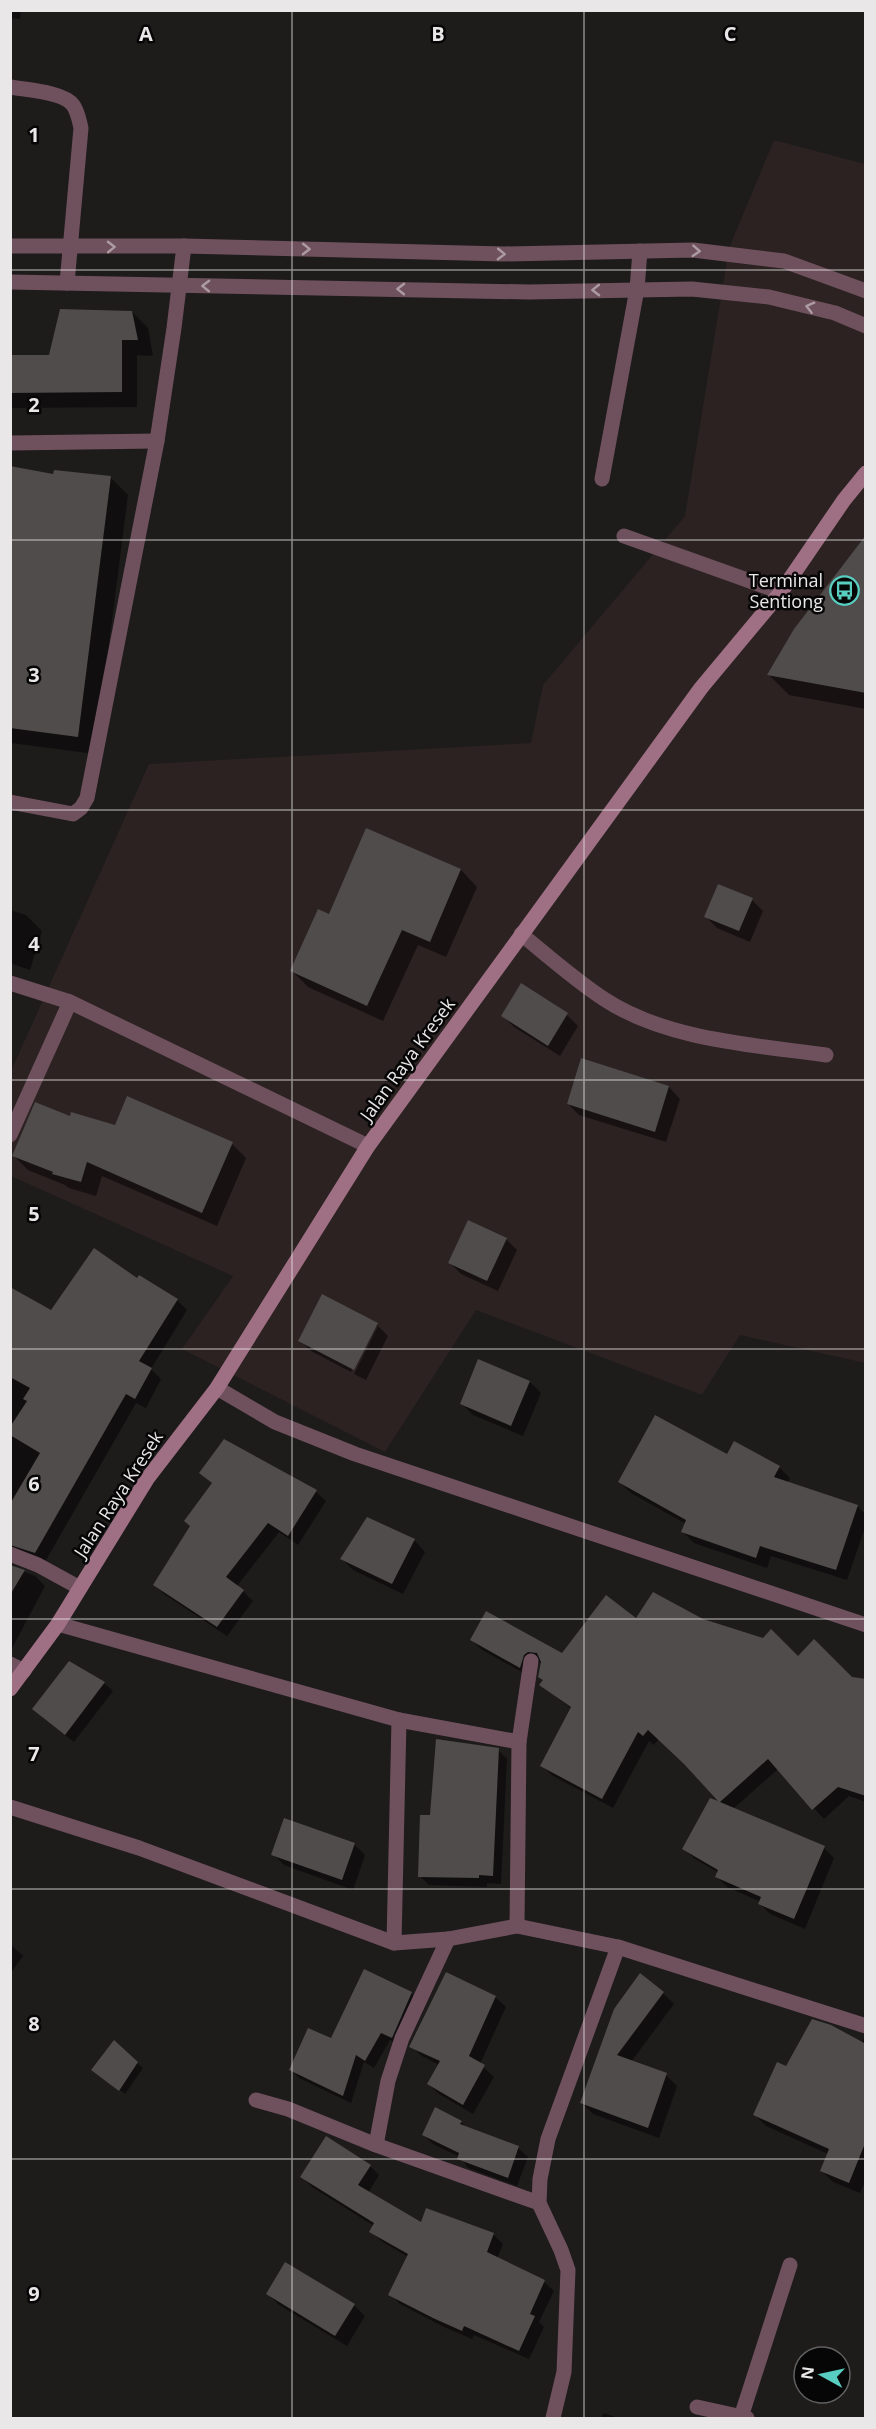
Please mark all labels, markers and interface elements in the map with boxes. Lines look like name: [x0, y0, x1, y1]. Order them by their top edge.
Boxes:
text: A: [139, 20, 153, 47]
text: B: [431, 20, 445, 47]
text: C: [724, 20, 737, 47]
text: 1: [28, 121, 40, 148]
one-way arrow: [106, 241, 115, 253]
one-way arrow: [301, 243, 310, 255]
one-way arrow: [691, 244, 700, 257]
one-way arrow: [496, 248, 505, 260]
one-way arrow: [202, 280, 211, 292]
one-way arrow: [397, 283, 406, 295]
one-way arrow: [592, 284, 601, 296]
one-way arrow: [806, 302, 816, 315]
text: 2: [28, 391, 40, 418]
place label: Terminal Sentiong: [749, 568, 823, 613]
bus stop icon: Terminal Sentiong: [828, 574, 860, 606]
text: 3: [28, 661, 40, 688]
text: 4: [28, 930, 40, 957]
street label: Jalan Raya Kresek: [353, 992, 460, 1127]
text: 5: [28, 1200, 40, 1227]
street label: Jalan Raya Kresek: [67, 1426, 168, 1564]
text: 6: [28, 1470, 40, 1497]
text: 7: [28, 1740, 40, 1767]
text: 8: [28, 2010, 40, 2037]
text: 9: [28, 2280, 40, 2307]
north arrow: [792, 2345, 852, 2405]
text: N: [795, 2365, 819, 2381]

